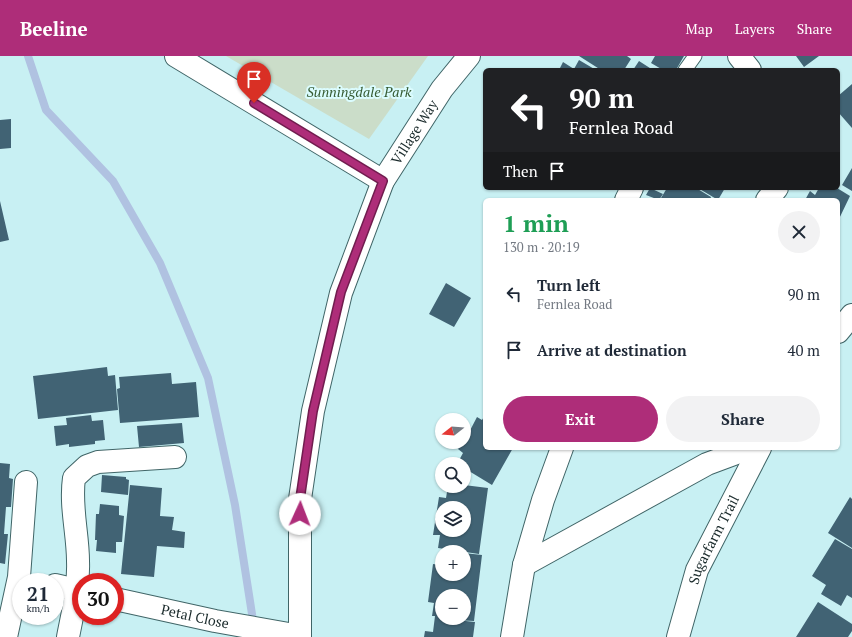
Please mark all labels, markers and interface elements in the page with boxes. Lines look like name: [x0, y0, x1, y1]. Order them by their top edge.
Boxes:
text: Beeline: [20, 16, 88, 41]
text: Map: [686, 19, 713, 38]
text: Layers: [735, 19, 775, 38]
text: Share: [797, 19, 832, 38]
pin: [237, 62, 271, 103]
icon: arrive: [243, 68, 265, 90]
text: 90 m: [569, 79, 634, 116]
park label: Sunningdale Park: [306, 82, 412, 101]
icon: left: [503, 84, 555, 136]
street label: Village Way: [386, 95, 442, 168]
text: Fernlea Road: [569, 115, 674, 139]
icon: arrive: [546, 160, 568, 182]
text: Then: [503, 161, 538, 181]
text: 1 min: [503, 207, 569, 239]
button: close: [778, 211, 820, 253]
text: 130 m · 20:19: [503, 238, 580, 256]
text: Turn left: [537, 275, 601, 295]
icon: left: [503, 283, 525, 305]
text: 90 m: [787, 284, 820, 304]
text: Fernlea Road: [537, 295, 613, 313]
icon: arrive: [503, 339, 525, 361]
text: Arrive at destination: [537, 340, 687, 360]
text: 40 m: [787, 340, 820, 360]
button: Exit: [503, 396, 658, 442]
button: Share: [666, 396, 820, 442]
north arrow: [435, 413, 471, 449]
map controls: [435, 413, 471, 625]
button: search: [435, 457, 471, 493]
street label: Sugarfarm Trail: [683, 492, 743, 586]
position arrow: [279, 493, 321, 535]
button: layers: [435, 501, 471, 537]
button: +: [435, 545, 471, 581]
speed limit sign: 30: [72, 573, 124, 625]
text: 21: [27, 580, 49, 607]
button: −: [435, 589, 471, 625]
street label: Petal Close: [159, 599, 231, 632]
text: km/h: [26, 602, 50, 615]

